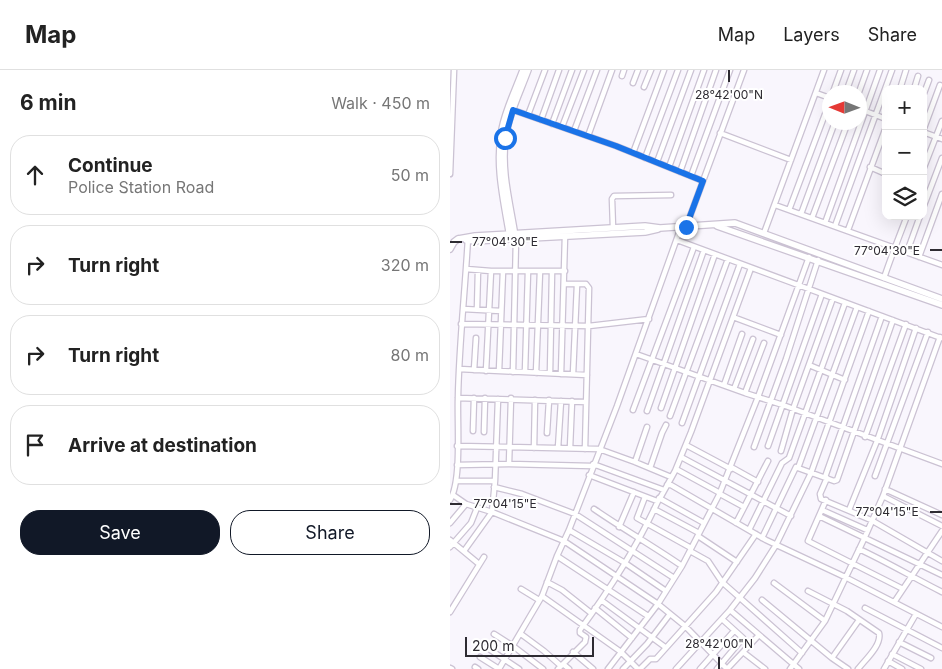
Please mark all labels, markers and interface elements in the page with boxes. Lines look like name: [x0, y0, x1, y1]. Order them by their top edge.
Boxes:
text: Map: [25, 20, 76, 49]
text: Map: [718, 24, 755, 45]
text: Layers: [783, 24, 840, 45]
text: Share: [868, 24, 917, 45]
north arrow: [822, 85, 867, 130]
map controls: [882, 85, 927, 220]
button: +: [882, 85, 927, 130]
text: 28°42'00"N: [695, 87, 763, 102]
text: 6 min: [20, 90, 77, 115]
text: Walk · 450 m: [331, 93, 430, 113]
route start: [494, 127, 517, 150]
button: −: [882, 130, 927, 175]
text: Continue: [68, 154, 153, 177]
icon: ahead: [21, 161, 49, 189]
text: 50 m: [391, 165, 429, 185]
button: layers: [882, 175, 927, 220]
text: Police Station Road: [68, 177, 214, 197]
route end: [675, 216, 698, 239]
text: 77°04'30"E: [472, 234, 538, 249]
text: 77°04'30"E: [854, 243, 920, 258]
icon: right: [21, 251, 49, 279]
text: Turn right: [68, 254, 159, 277]
text: 320 m: [381, 255, 429, 275]
icon: right: [21, 341, 49, 369]
text: Turn right: [68, 344, 159, 367]
text: 80 m: [390, 345, 429, 365]
icon: arrive: [21, 431, 49, 459]
text: Arrive at destination: [68, 434, 257, 457]
text: 77°04'15"E: [473, 496, 537, 511]
text: 77°04'15"E: [855, 504, 919, 519]
button: Save: [20, 510, 220, 555]
button: Share: [230, 510, 430, 555]
scale bar: [465, 634, 594, 657]
text: 28°42'00"N: [685, 636, 753, 651]
text: 200 m: [472, 637, 514, 654]

